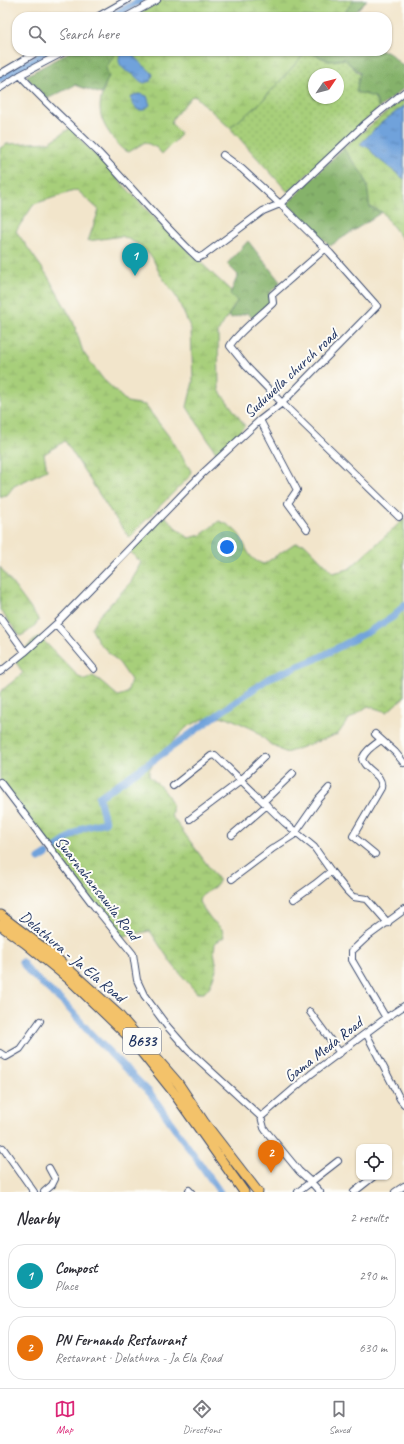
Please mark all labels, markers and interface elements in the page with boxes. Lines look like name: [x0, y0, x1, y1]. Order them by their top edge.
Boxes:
search box: [12, 12, 392, 56]
icon: search: [26, 23, 48, 45]
text: Search here: [58, 25, 119, 44]
north arrow: [308, 68, 344, 104]
pin: 1: [122, 243, 148, 276]
street label: Suduwella church road: [239, 323, 344, 422]
your location: [217, 537, 237, 557]
street label: Swarnahansawila Road: [50, 833, 146, 947]
street label: Delathura - Ja Ela Road: [15, 907, 132, 1009]
street label: Gama Meda Road: [280, 1011, 369, 1087]
road number: B633: [123, 1028, 161, 1054]
pin: 2: [258, 1140, 284, 1173]
map controls: [356, 1144, 392, 1180]
button: locate: [356, 1144, 392, 1180]
text: Nearby: [16, 1208, 59, 1229]
text: 2 results: [350, 1210, 388, 1226]
text: Compost: [55, 1259, 97, 1278]
text: 1: [27, 1268, 33, 1284]
text: 290 m: [359, 1268, 387, 1284]
text: Place: [55, 1278, 78, 1294]
text: PN Fernando Restaurant: [55, 1331, 185, 1350]
text: 2: [27, 1340, 33, 1356]
text: 630 m: [359, 1340, 387, 1356]
text: Restaurant · Delathura - Ja Ela Road: [55, 1350, 222, 1366]
tab: Map: [54, 1398, 76, 1436]
tab: Directions: [183, 1398, 221, 1436]
tab: Saved: [328, 1398, 350, 1436]

